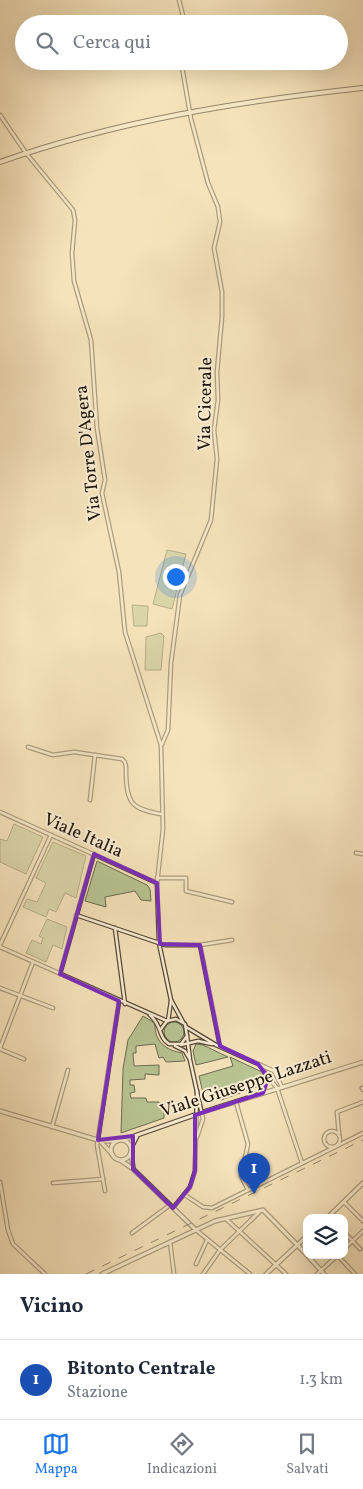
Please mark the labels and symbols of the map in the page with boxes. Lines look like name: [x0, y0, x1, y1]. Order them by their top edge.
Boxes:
street label: Via Cicerale: [193, 357, 219, 451]
street label: Via Torre D'Agera: [69, 384, 109, 522]
your location: [163, 564, 189, 590]
street label: Viale Italia: [39, 807, 127, 865]
street label: Viale Giuseppe Lazzati: [157, 1046, 335, 1124]
pin: 1: [238, 1153, 270, 1194]

